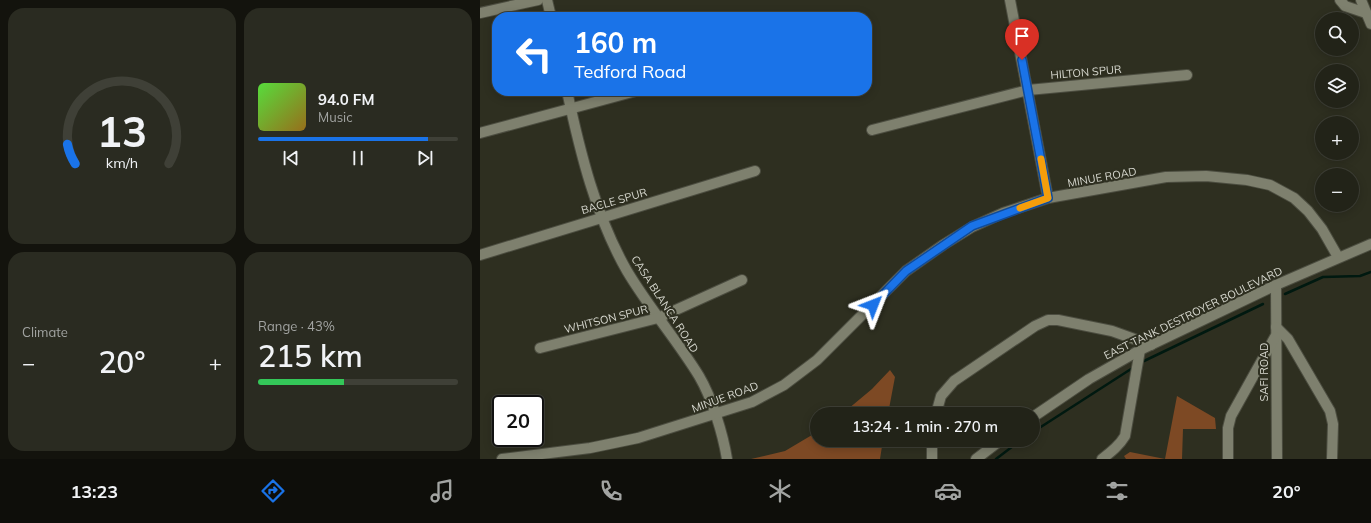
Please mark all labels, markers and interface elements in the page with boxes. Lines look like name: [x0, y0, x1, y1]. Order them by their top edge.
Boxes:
map controls: [1315, 12, 1359, 212]
button: search: [1315, 12, 1359, 56]
pin: [1005, 19, 1039, 60]
text: 160 m: [574, 25, 657, 60]
icon: arrive: [1011, 25, 1033, 47]
icon: left: [508, 28, 560, 80]
text: Tedford Road: [574, 60, 686, 83]
street label: HILTON SPUR: [1050, 62, 1122, 82]
button: layers: [1315, 64, 1359, 108]
text: 94.0 FM: [318, 90, 374, 109]
text: 13: [97, 105, 147, 157]
text: Music: [318, 109, 353, 125]
button: +: [1315, 116, 1359, 160]
icon: previous: [280, 147, 302, 169]
icon: pause: [347, 147, 369, 169]
icon: next: [414, 147, 436, 169]
text: km/h: [106, 154, 138, 172]
street label: MINUE ROAD: [1066, 164, 1138, 190]
button: −: [1315, 168, 1359, 212]
street label: BACLE SPUR: [579, 185, 649, 217]
street label: CASA BLANCA ROAD: [628, 253, 702, 355]
street label: EAST TANK DESTROYER BOULEVARD: [1101, 264, 1285, 362]
position arrow: [852, 284, 894, 326]
street label: WHITSON SPUR: [563, 302, 650, 336]
text: Range · 43%: [258, 318, 335, 334]
text: Climate: [22, 324, 68, 340]
text: 215 km: [258, 337, 363, 375]
street label: SAFI ROAD: [1257, 342, 1271, 402]
text: 20°: [98, 343, 146, 381]
text: −: [22, 349, 35, 377]
text: +: [209, 349, 222, 377]
street label: MINUE ROAD: [690, 378, 760, 416]
speed limit sign: 20: [492, 395, 544, 447]
text: 13:24 · 1 min · 270 m: [852, 417, 998, 436]
icon: directions: [259, 477, 287, 505]
icon: music: [428, 477, 456, 505]
icon: phone: [597, 477, 625, 505]
icon: climate: [766, 477, 794, 505]
icon: car: [934, 477, 962, 505]
icon: filters: [1103, 477, 1131, 505]
text: 13:23: [70, 480, 118, 503]
text: 20°: [1272, 480, 1301, 503]

